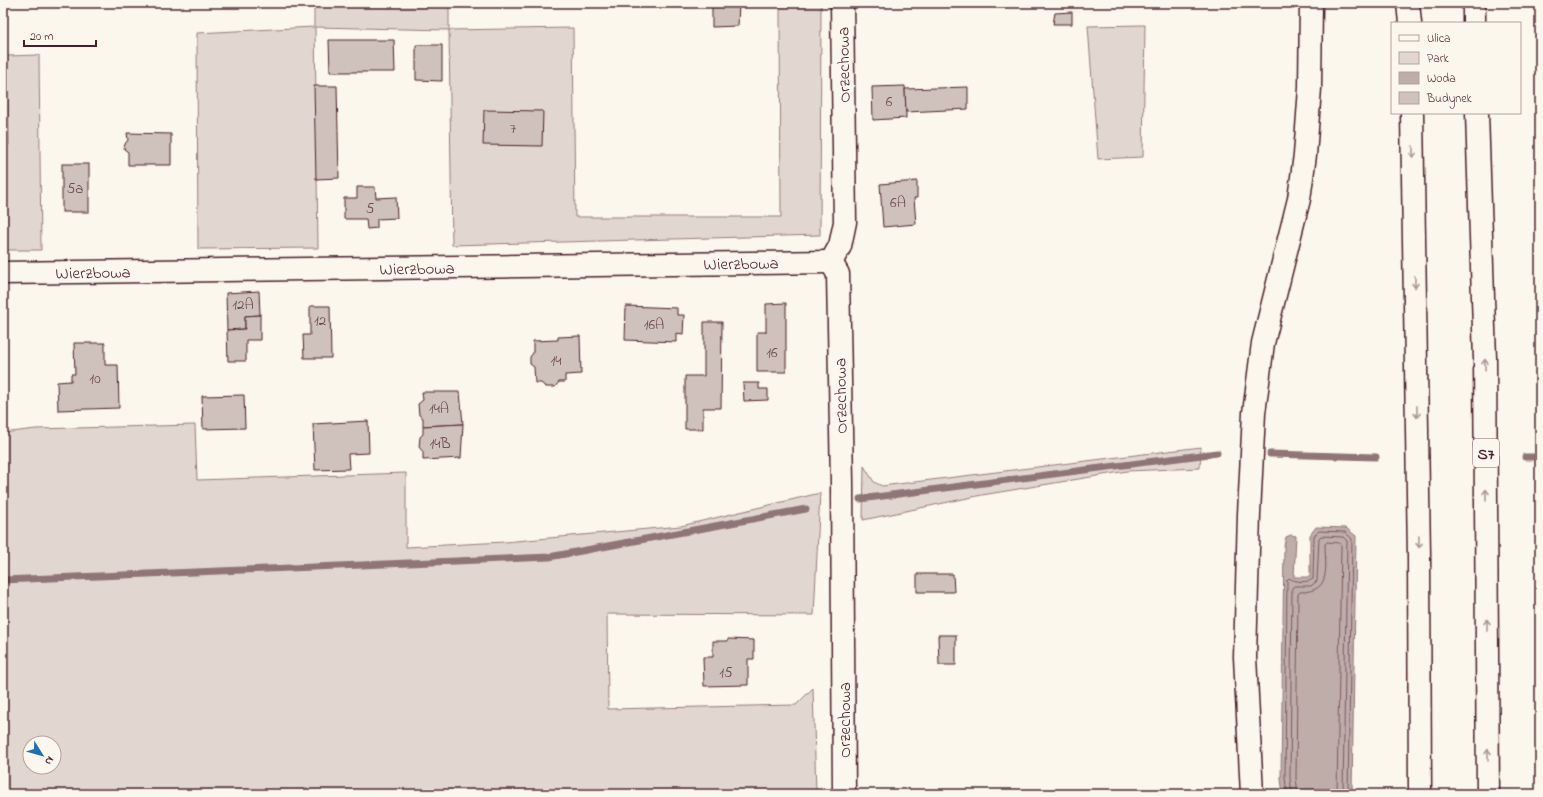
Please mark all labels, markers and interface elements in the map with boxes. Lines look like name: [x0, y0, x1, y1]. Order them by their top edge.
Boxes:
scale bar: [24, 22, 96, 48]
legend: [1391, 22, 1521, 114]
street label: Orzechowa: [831, 27, 858, 103]
text: 20 m: [30, 28, 53, 46]
text: Ulica: [1427, 30, 1451, 48]
text: Park: [1427, 50, 1449, 68]
text: Woda: [1427, 70, 1456, 88]
text: Budynek: [1426, 90, 1473, 109]
house number: 6: [886, 91, 893, 113]
house number: 7: [510, 118, 516, 140]
one-way arrow: [1409, 145, 1417, 158]
house number: 5a: [67, 178, 83, 200]
house number: 6A: [890, 192, 906, 214]
house number: 5: [366, 198, 375, 220]
street label: Wierzbowa: [703, 251, 779, 278]
street label: Wierzbowa: [379, 256, 455, 283]
street label: Wierzbowa: [55, 260, 131, 287]
one-way arrow: [1411, 275, 1419, 288]
house number: 12A: [232, 294, 254, 316]
house number: 12: [314, 310, 327, 332]
house number: 16A: [644, 314, 664, 336]
house number: 16: [766, 342, 778, 364]
house number: 14: [551, 350, 561, 372]
street label: Orzechowa: [828, 358, 855, 434]
one-way arrow: [1481, 359, 1489, 372]
house number: 10: [89, 368, 101, 390]
house number: 14A: [429, 398, 449, 420]
one-way arrow: [1413, 405, 1420, 418]
house number: 14B: [429, 433, 451, 455]
road number: S7: [1473, 439, 1499, 467]
one-way arrow: [1482, 489, 1490, 502]
one-way arrow: [1415, 535, 1422, 548]
one-way arrow: [1483, 619, 1491, 632]
house number: 15: [719, 662, 733, 684]
street label: Orzechowa: [833, 682, 858, 758]
north arrow: [22, 735, 62, 775]
one-way arrow: [1484, 749, 1492, 762]
text: N: [41, 753, 58, 768]

